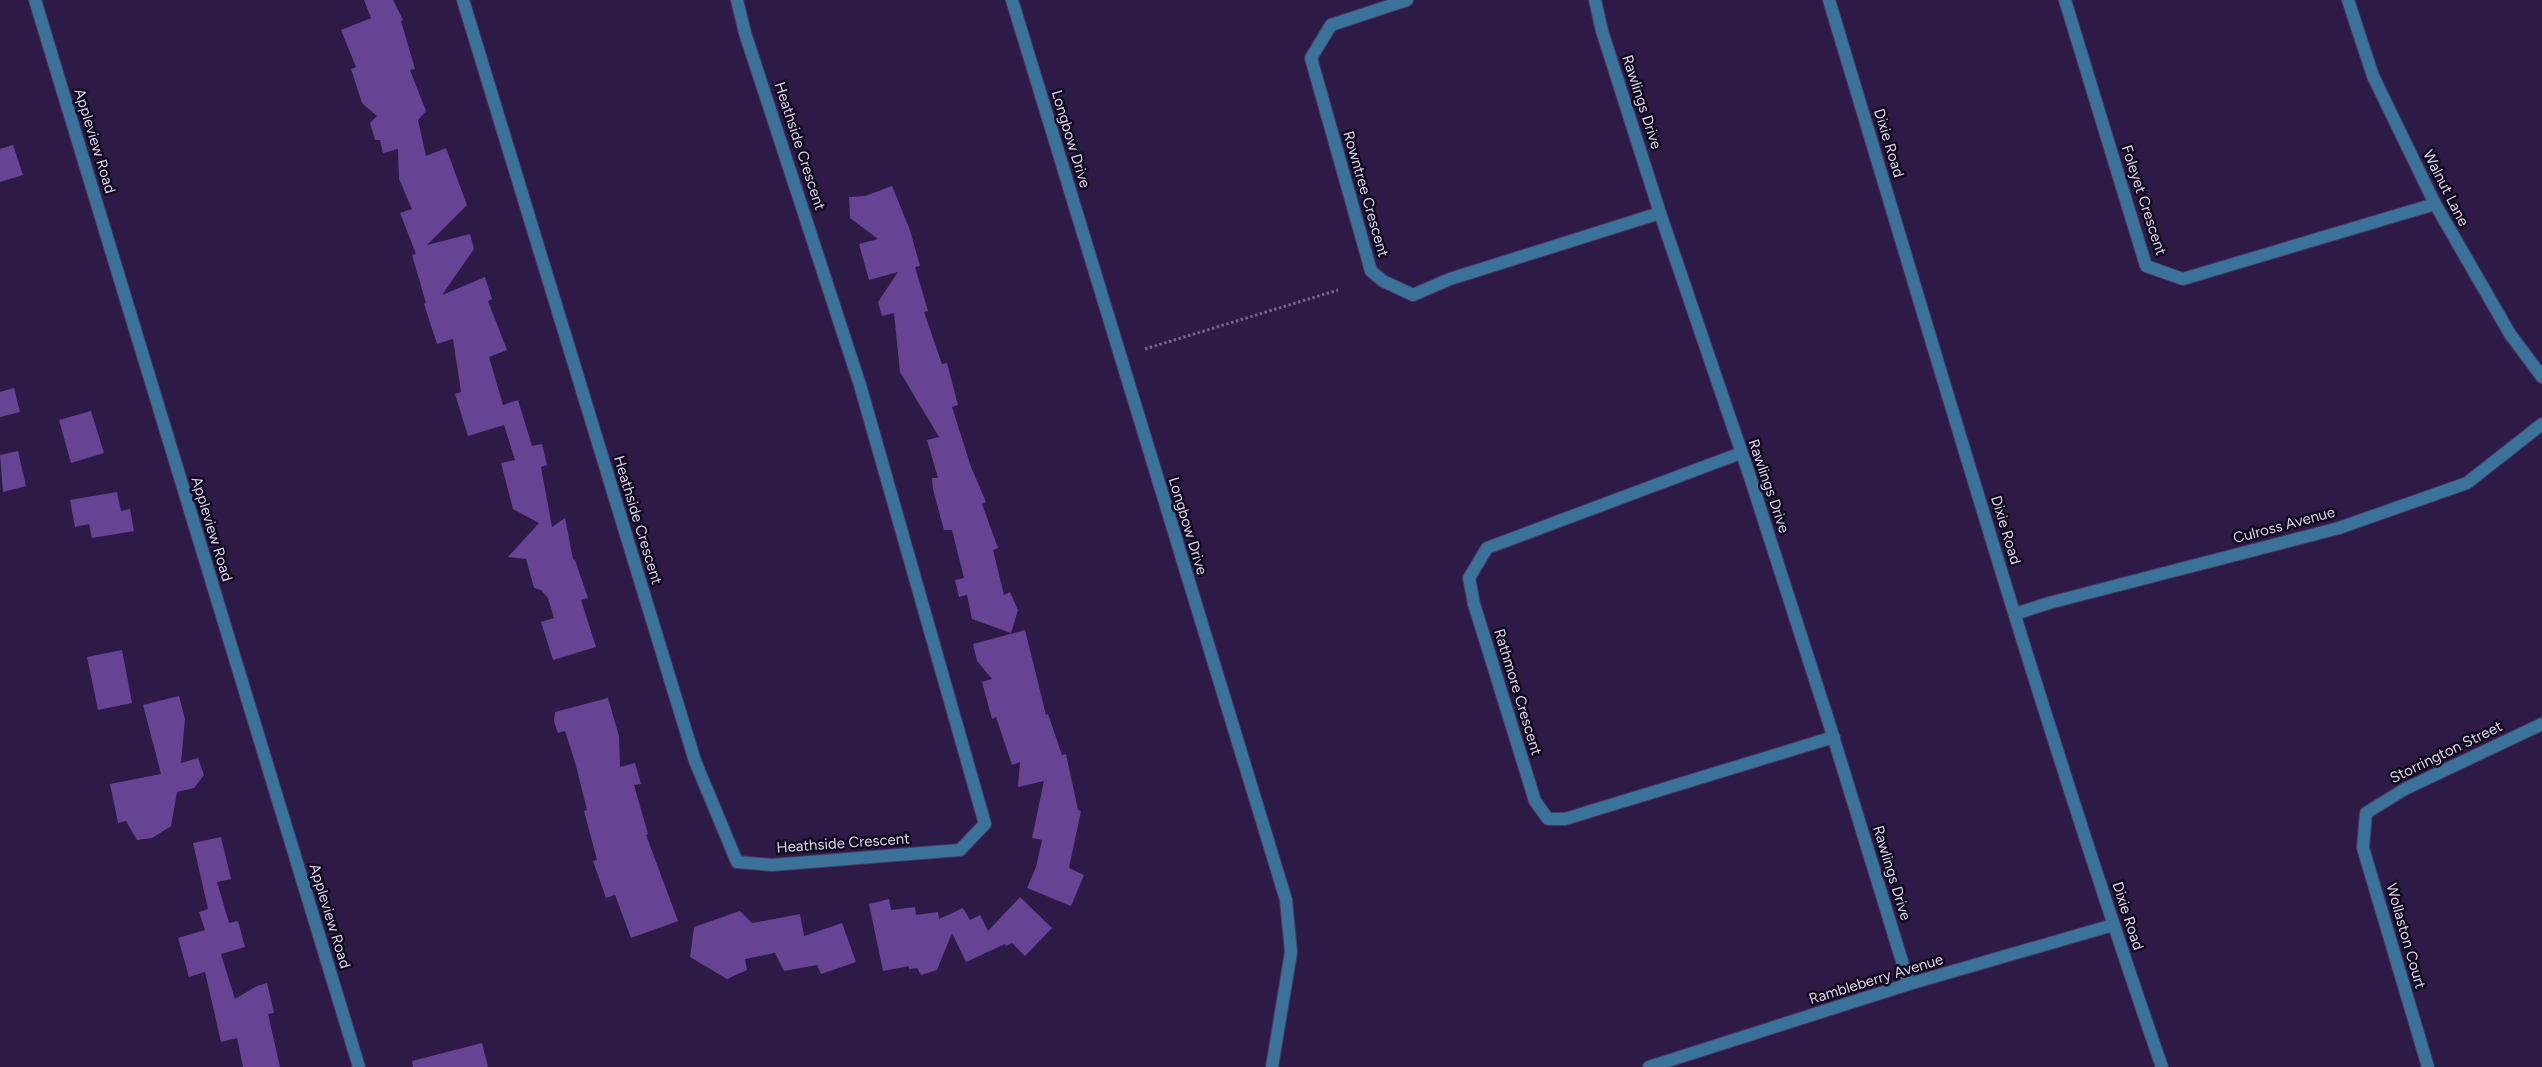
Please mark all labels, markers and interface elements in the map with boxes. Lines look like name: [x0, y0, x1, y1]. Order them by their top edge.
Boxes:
street label: Rawlings Drive: [1618, 53, 1666, 151]
street label: Heathside Crescent: [771, 80, 829, 213]
street label: Appleview Road: [71, 87, 119, 195]
street label: Longbow Drive: [1048, 88, 1094, 190]
street label: Dixie Road: [1870, 106, 1908, 180]
street label: Rowntree Crescent: [1339, 129, 1393, 259]
street label: Foleyet Crescent: [2118, 143, 2170, 258]
street label: Walnut Lane: [2419, 147, 2473, 229]
street label: Rawlings Drive: [1745, 437, 1793, 535]
street label: Heathside Crescent: [610, 453, 666, 587]
street label: Appleview Road: [188, 475, 236, 583]
street label: Longbow Drive: [1165, 475, 1211, 577]
street label: Dixie Road: [1987, 493, 2025, 567]
street label: Culross Avenue: [2231, 503, 2337, 547]
street label: Rathmore Crescent: [1490, 627, 1546, 758]
street label: Storrington Street: [2387, 717, 2505, 787]
street label: Rawlings Drive: [1869, 823, 1915, 923]
street label: Heathside Crescent: [776, 829, 911, 857]
street label: Appleview Road: [306, 862, 354, 970]
street label: Dixie Road: [2108, 880, 2148, 952]
street label: Wollaston Court: [2382, 881, 2430, 991]
street label: Rambleberry Avenue: [1807, 950, 1945, 1008]

